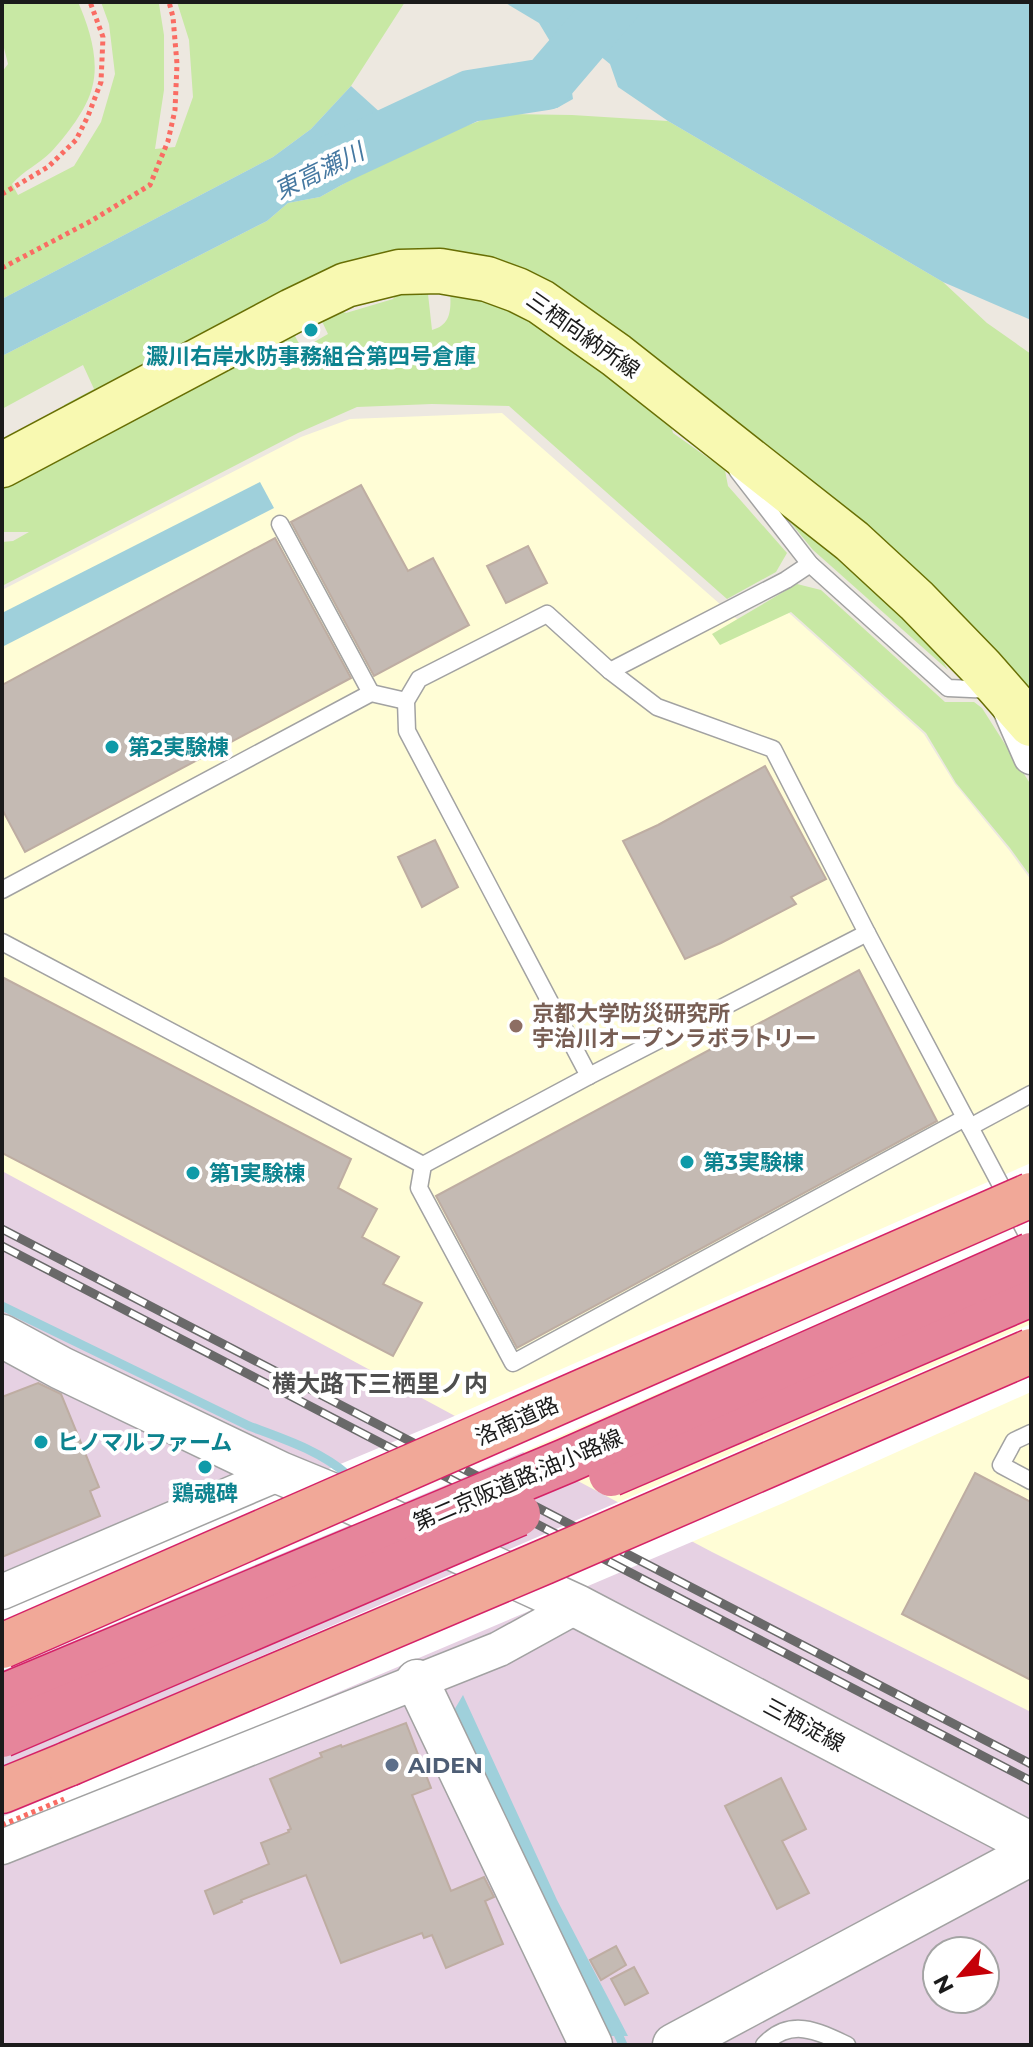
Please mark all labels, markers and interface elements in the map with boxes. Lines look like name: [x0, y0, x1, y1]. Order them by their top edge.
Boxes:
water label: 東高瀬川: [270, 136, 371, 205]
street label: 三栖向納所線: [521, 286, 645, 384]
marker: 澱川右岸水防事務組合第四号倉庫: [302, 321, 320, 339]
place label: 澱川右岸水防事務組合第四号倉庫: [146, 343, 476, 370]
place label: 第2実験棟: [128, 734, 229, 761]
marker: 第2実験棟: [103, 738, 121, 756]
place label: 京都大学防災研究所 宇治川オープンラボラトリー: [532, 1000, 817, 1052]
marker: 京都大学防災研究所 宇治川オープンラボラトリー: [507, 1017, 525, 1035]
place label: 第3実験棟: [703, 1149, 804, 1176]
marker: 第3実験棟: [678, 1153, 696, 1171]
place label: 第1実験棟: [209, 1160, 306, 1187]
marker: 第1実験棟: [184, 1164, 202, 1182]
district label: 横大路下三栖里ノ内: [272, 1369, 488, 1398]
street label: 洛南道路: [471, 1391, 563, 1451]
street label: 第二京阪道路;油小路線: [409, 1424, 627, 1536]
place label: ヒノマルファーム: [57, 1429, 232, 1456]
marker: ヒノマルファーム: [32, 1433, 50, 1451]
marker: 鶏魂碑: [196, 1458, 214, 1476]
place label: 鶏魂碑: [172, 1480, 238, 1507]
street label: 三栖淀線: [759, 1692, 849, 1758]
place label: AIDEN: [407, 1752, 483, 1779]
marker: AIDEN: [383, 1756, 401, 1774]
north arrow: [921, 1935, 1001, 2015]
text: N: [928, 1970, 960, 1998]

